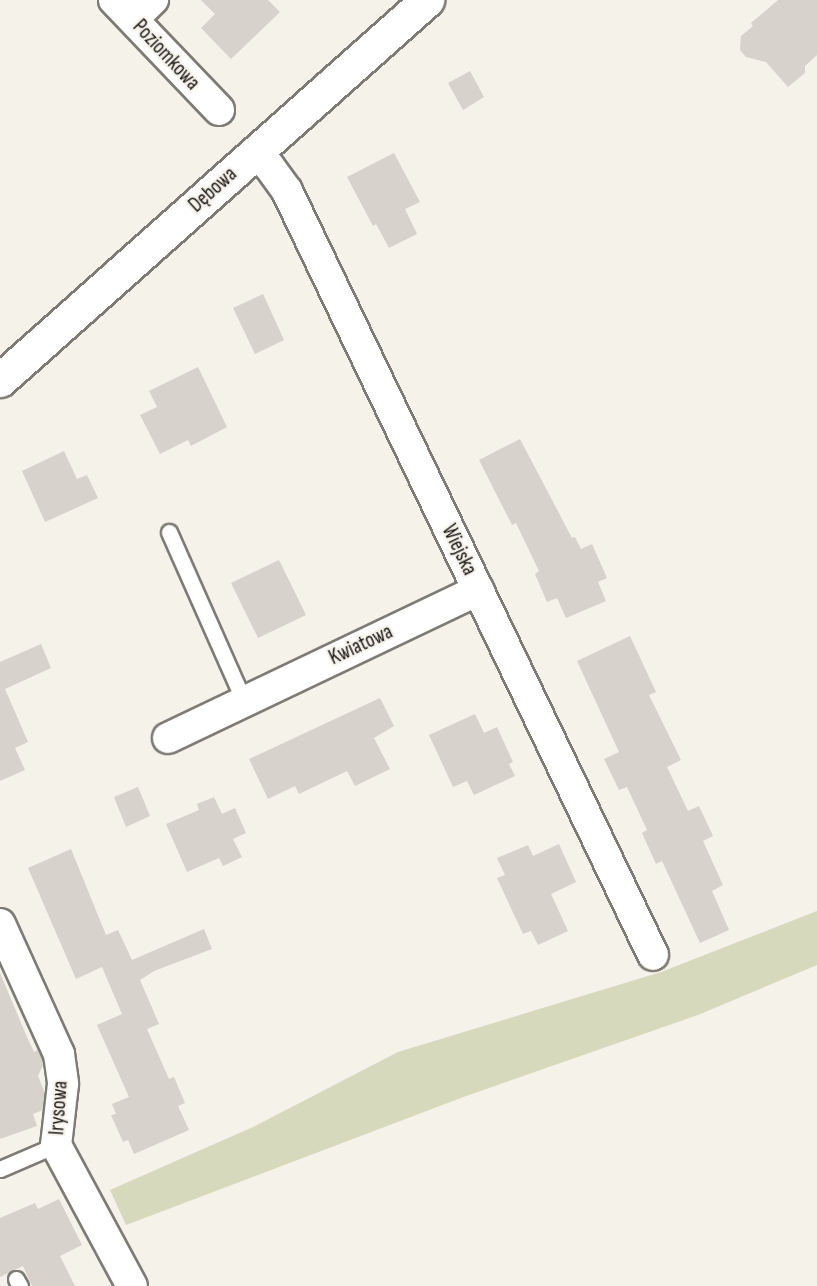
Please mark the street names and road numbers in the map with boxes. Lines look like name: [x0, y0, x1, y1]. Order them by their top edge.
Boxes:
street label: Poziomkowa: [127, 15, 205, 95]
street label: Dębowa: [184, 162, 242, 218]
street label: Wiejska: [436, 520, 482, 580]
street label: Kwiatowa: [325, 619, 397, 671]
street label: Irysowa: [45, 1080, 73, 1136]

